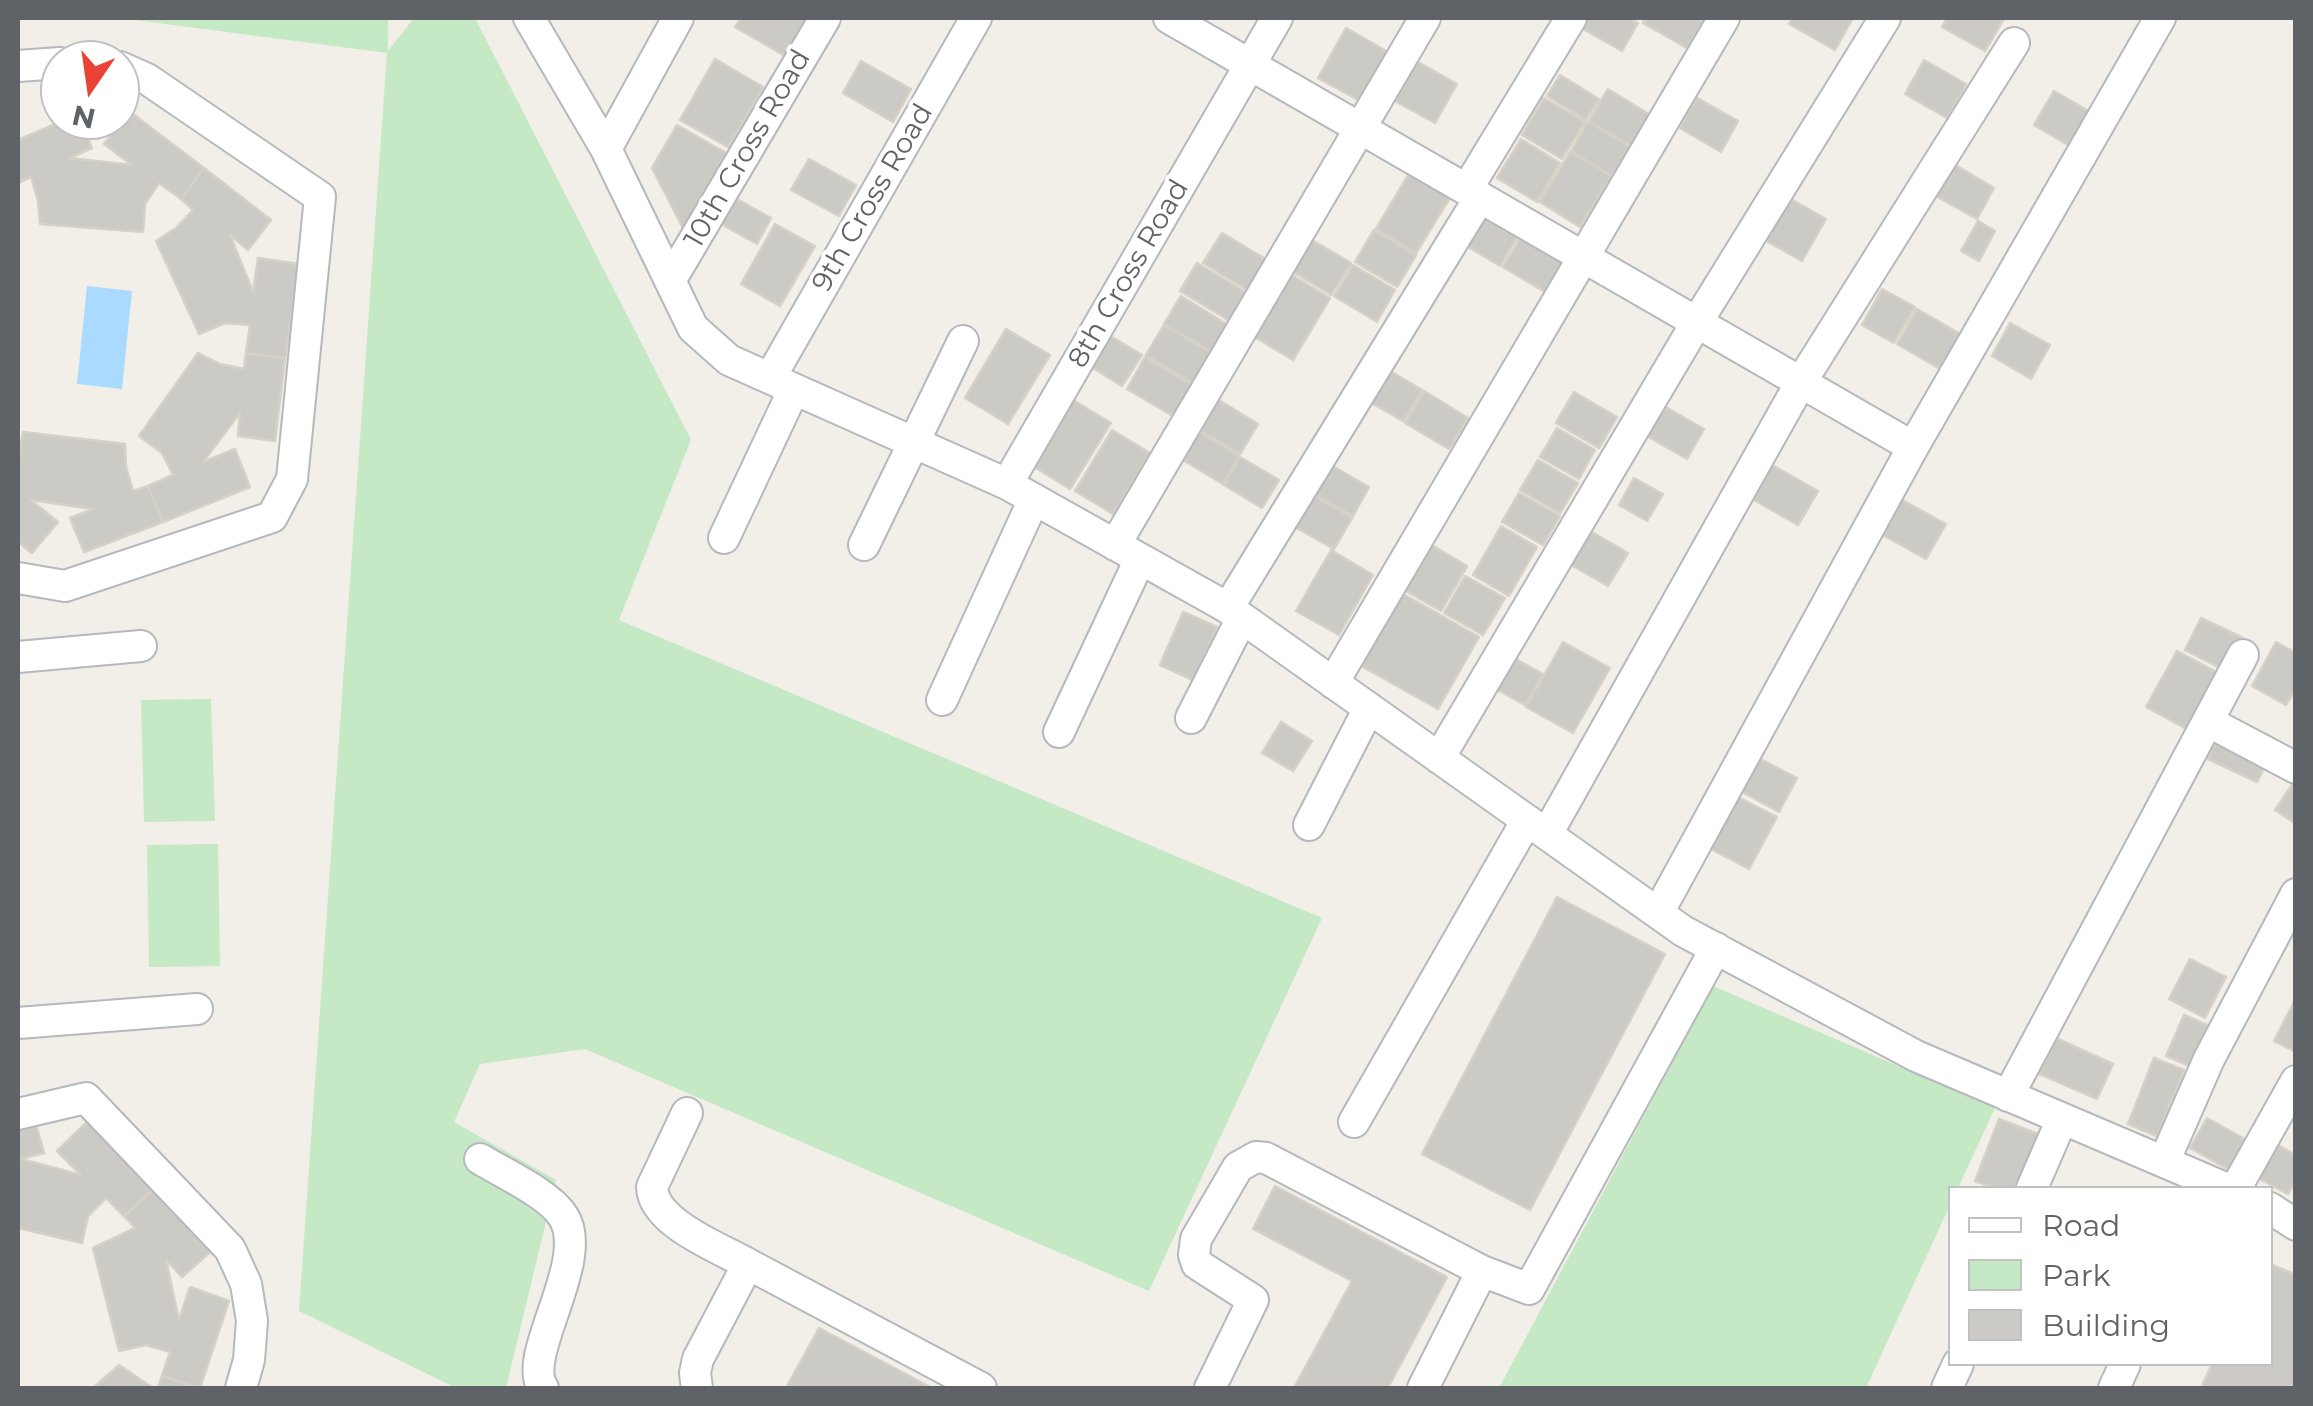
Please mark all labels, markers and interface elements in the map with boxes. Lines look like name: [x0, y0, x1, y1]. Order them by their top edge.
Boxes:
north arrow: [40, 40, 140, 140]
street label: 10th Cross Road: [678, 44, 818, 254]
text: N: [69, 98, 99, 136]
street label: 9th Cross Road: [806, 98, 940, 298]
street label: 8th Cross Road: [1062, 174, 1196, 374]
legend: [1948, 1186, 2273, 1366]
text: Road: [2042, 1207, 2120, 1244]
text: Park: [2042, 1257, 2111, 1294]
text: Building: [2042, 1307, 2170, 1344]

